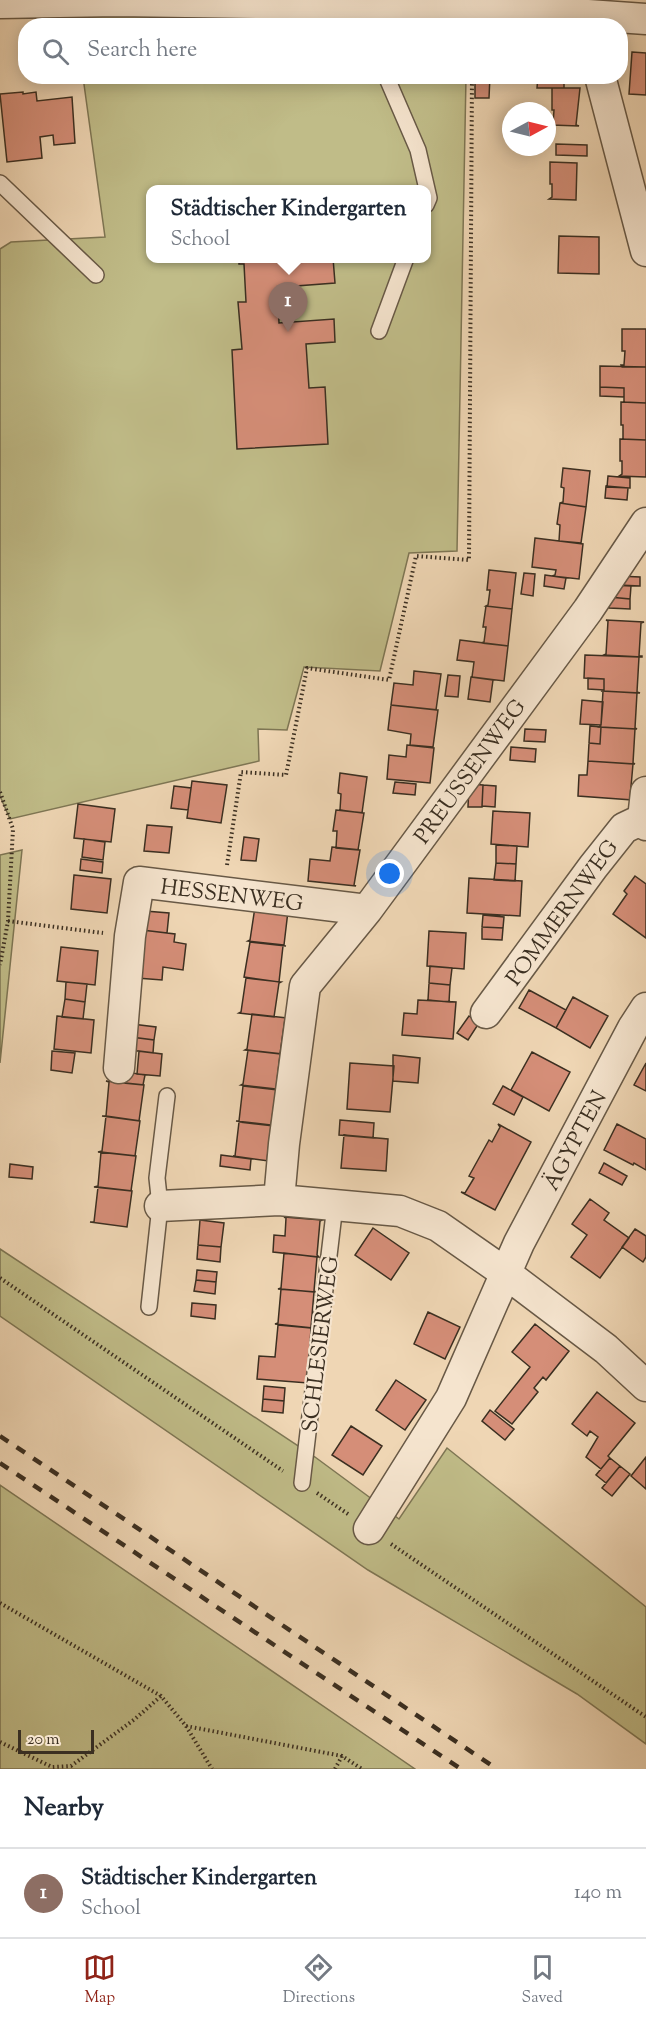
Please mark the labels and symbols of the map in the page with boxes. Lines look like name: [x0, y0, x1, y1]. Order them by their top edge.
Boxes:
north arrow: [502, 102, 556, 156]
pin: 1: [268, 282, 308, 332]
street label: PREUSSENWEG: [408, 694, 535, 852]
street label: POMMERNWEG: [499, 834, 627, 993]
your location: [375, 859, 404, 888]
street label: HESSENWEG: [158, 872, 305, 922]
street label: ÄGYPTEN: [537, 1086, 616, 1197]
street label: SCHLESIERWEG: [295, 1254, 349, 1434]
scale bar: [18, 1727, 94, 1754]

